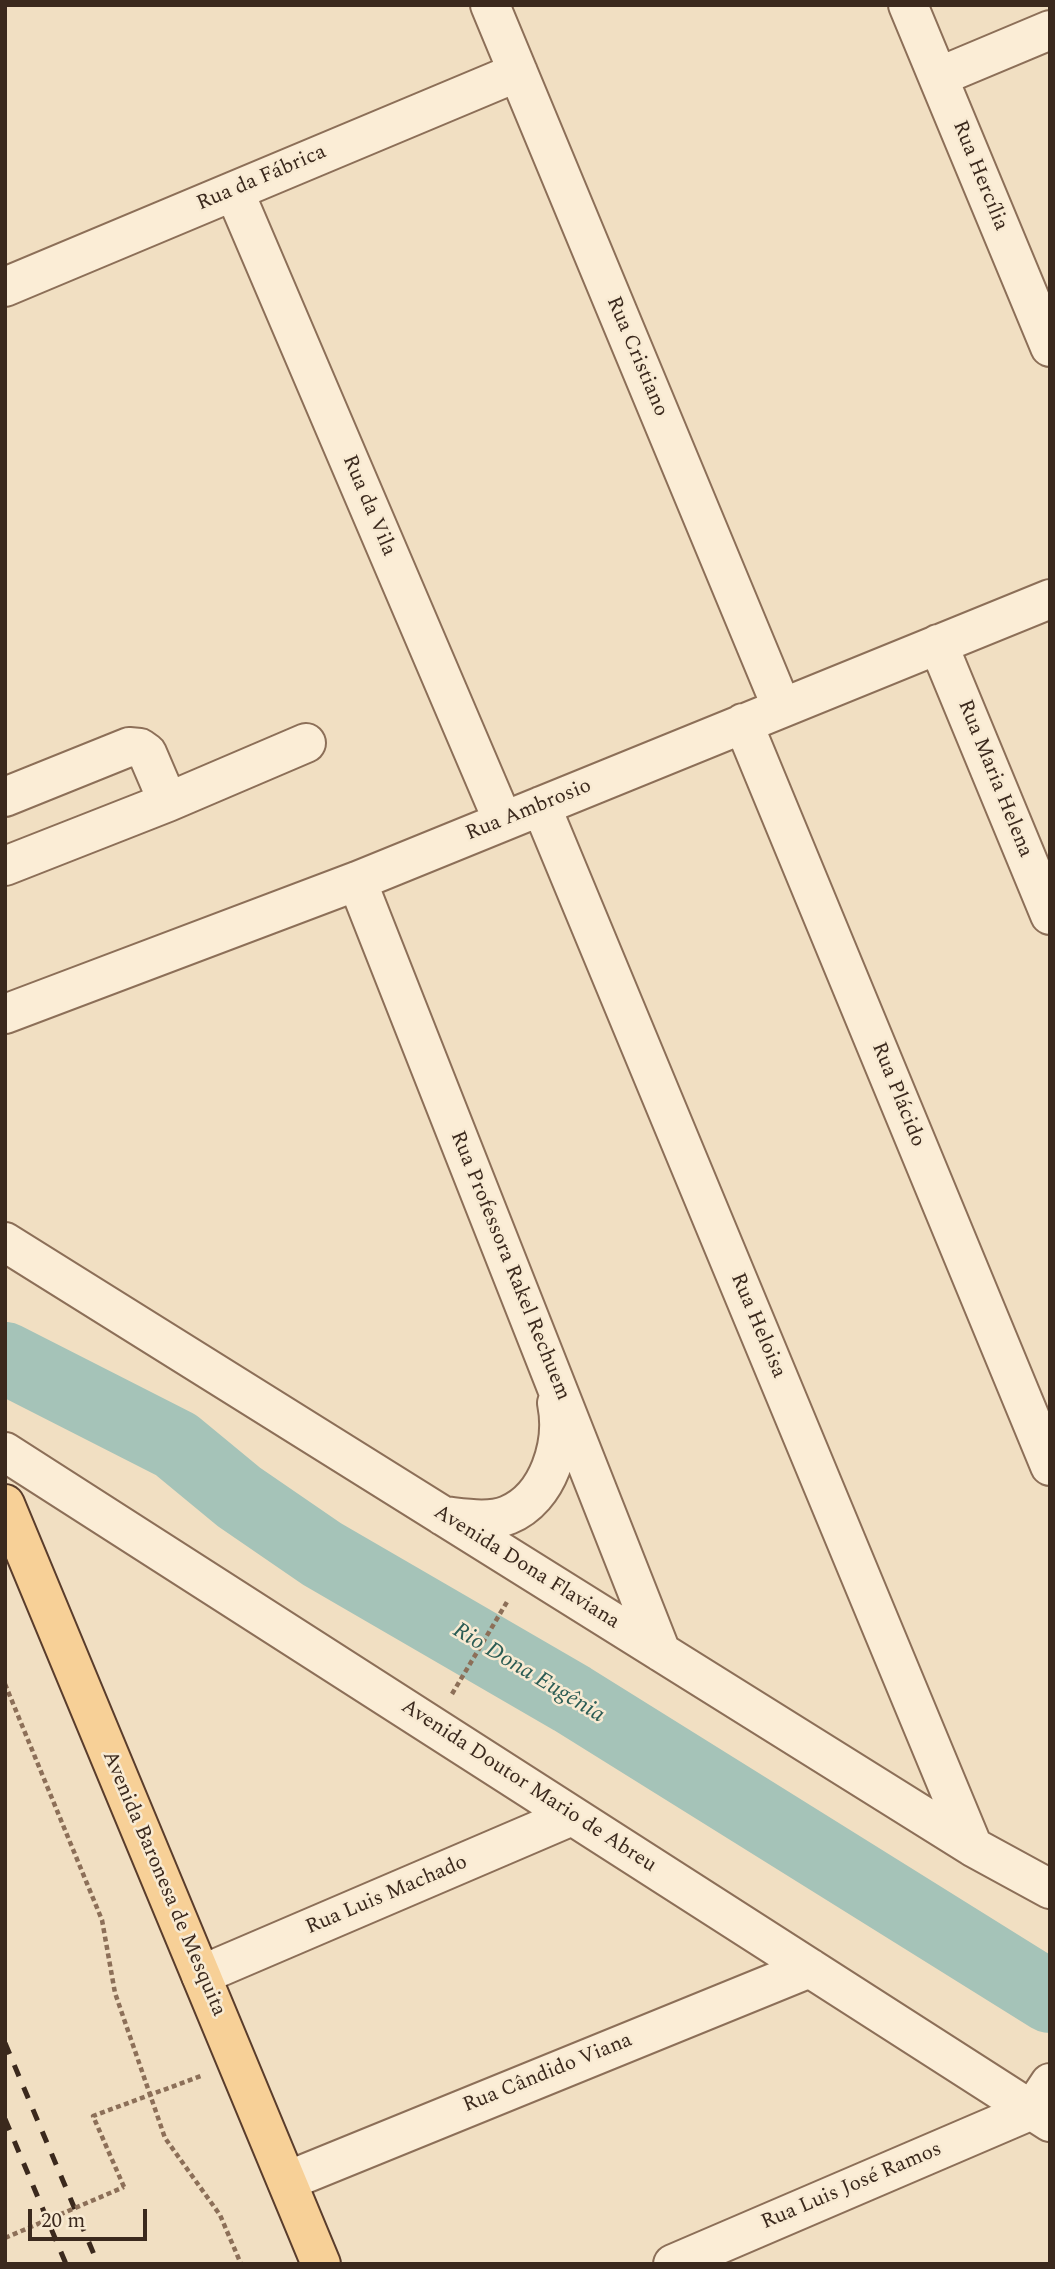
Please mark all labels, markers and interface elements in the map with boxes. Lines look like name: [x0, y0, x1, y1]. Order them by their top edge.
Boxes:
street label: Rua Hercília: [946, 117, 1012, 235]
street label: Rua da Fábrica: [194, 140, 330, 218]
street label: Rua Cristiano: [599, 293, 673, 421]
street label: Rua da Vila: [335, 452, 401, 560]
street label: Rua Maria Helena: [951, 696, 1037, 862]
street label: Rua Ambrosio: [463, 774, 595, 848]
street label: Rua Plácido: [865, 1039, 929, 1151]
street label: Rua Professora Rakel Rechuem: [443, 1128, 575, 1404]
street label: Rua Heloisa: [724, 1270, 790, 1382]
street label: Avenida Dona Flaviana: [428, 1500, 624, 1636]
water label: Rio Dona Eugênia: [447, 1618, 609, 1730]
street label: Avenida Doutor Mario de Abreu: [396, 1695, 660, 1879]
street label: Avenida Baronesa de Mesquita: [95, 1747, 231, 2021]
street label: Rua Luis Machado: [302, 1851, 472, 1941]
street label: Rua Cândido Viana: [460, 2029, 636, 2119]
street label: Rua Luis José Ramos: [758, 2138, 946, 2236]
scale bar: [32, 2196, 150, 2240]
text: 20 m: [41, 2205, 85, 2237]

